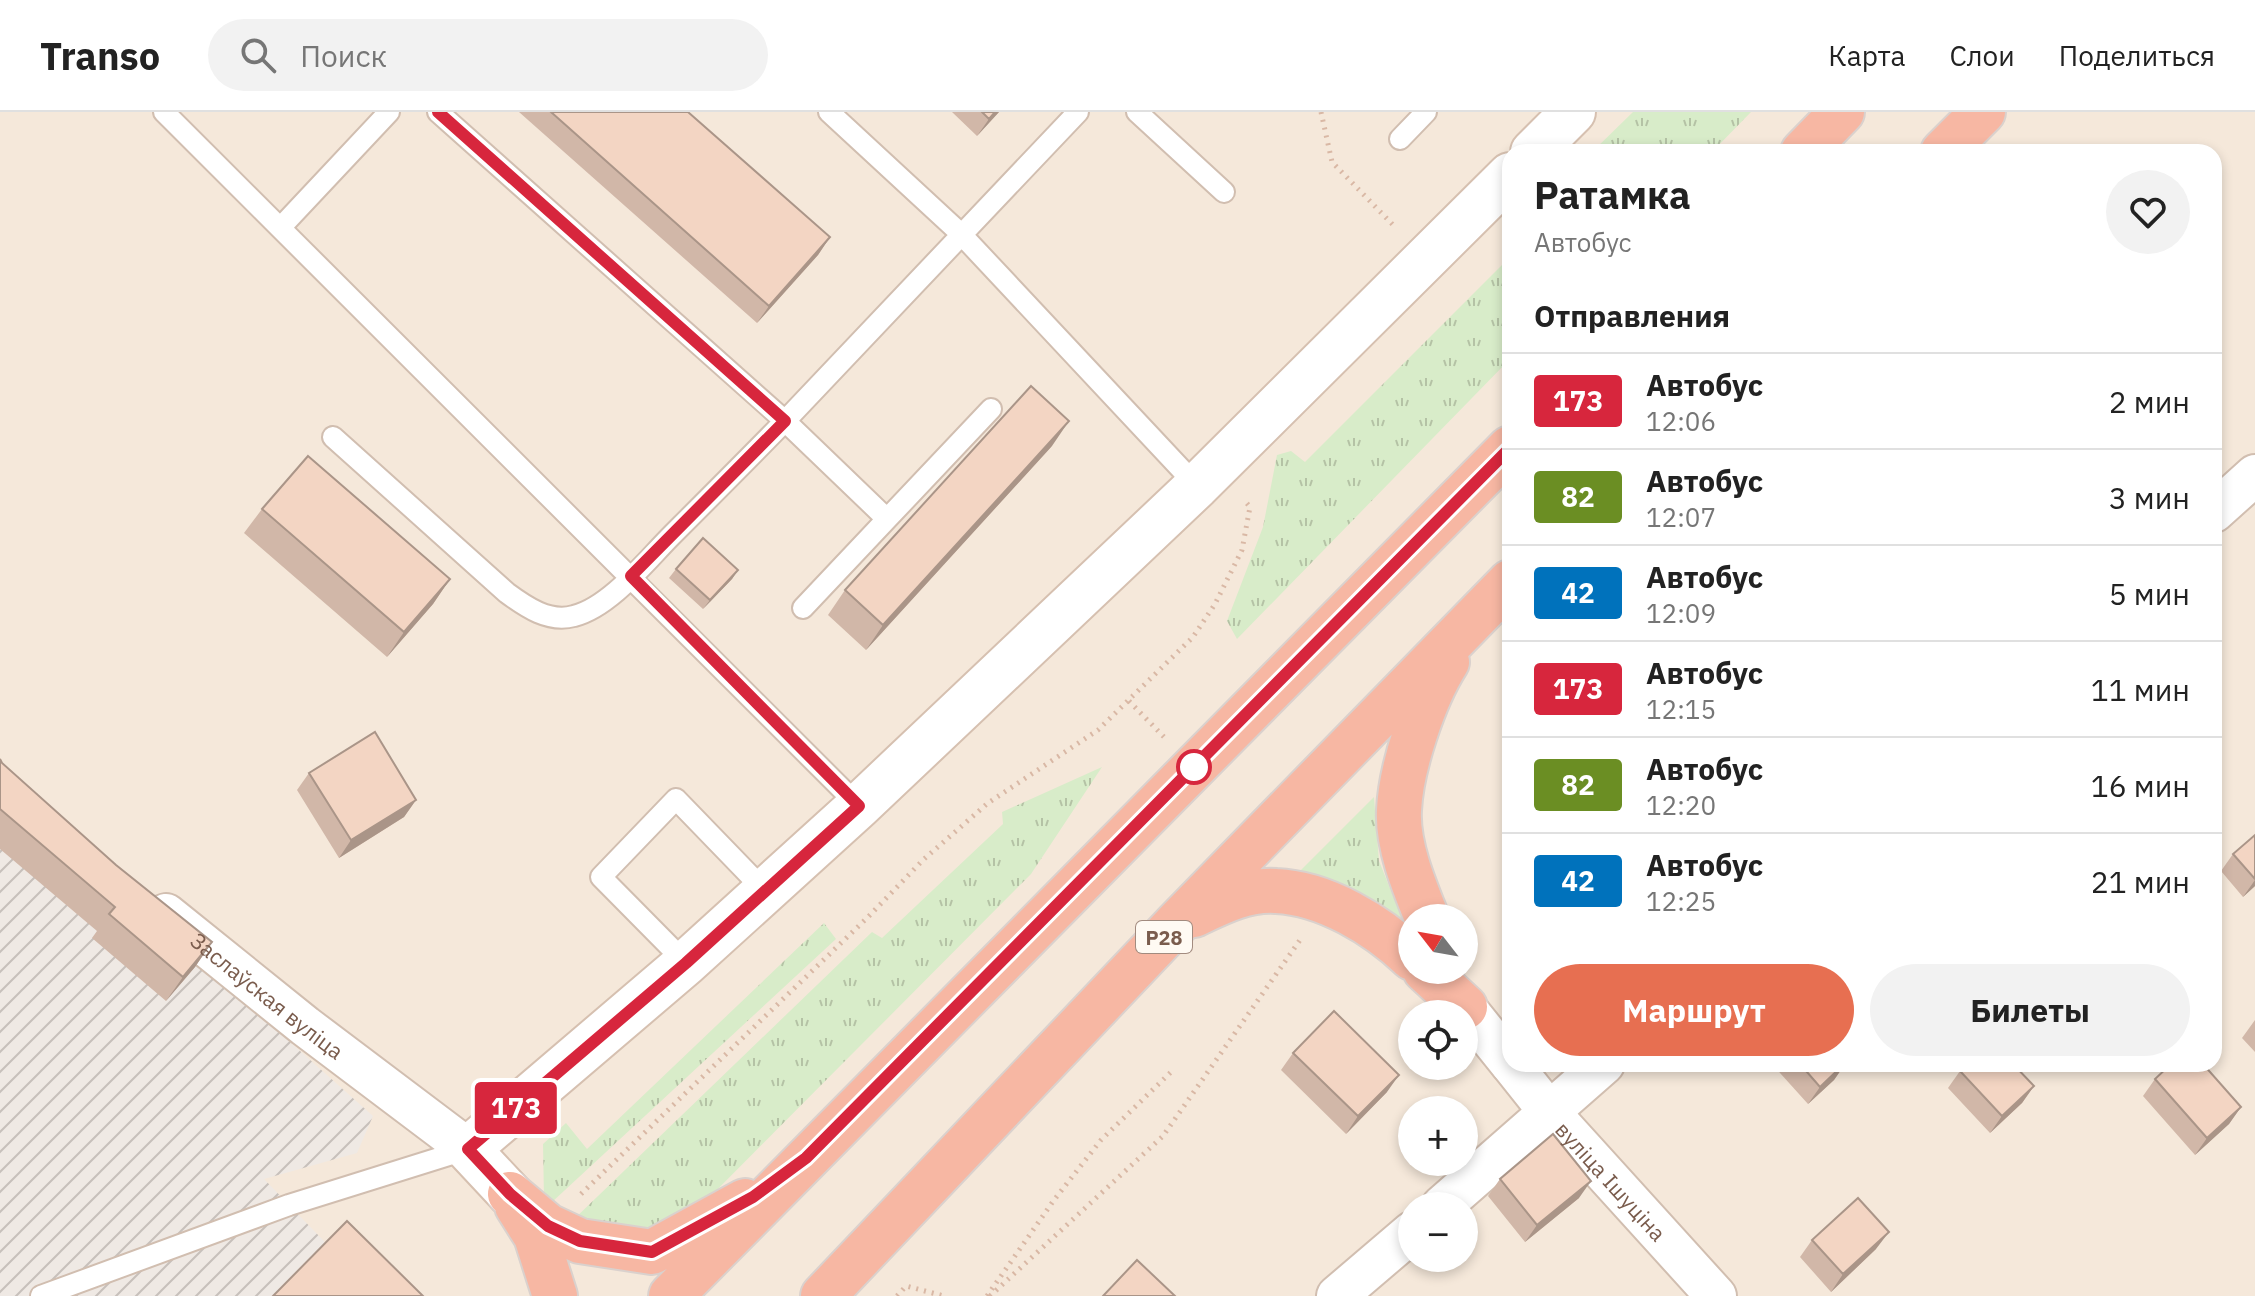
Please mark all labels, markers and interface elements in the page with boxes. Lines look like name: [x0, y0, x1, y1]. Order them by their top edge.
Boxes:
search box: [208, 19, 768, 91]
text: Transo: [40, 31, 160, 80]
icon: search: [236, 33, 280, 77]
text: Поиск: [300, 36, 387, 75]
text: Карта: [1828, 37, 1905, 74]
text: Слои: [1949, 37, 2015, 74]
text: Поделиться: [2059, 37, 2215, 74]
text: Ратамка: [1534, 170, 1691, 219]
button: heart: [2106, 170, 2190, 254]
text: Автобус: [1534, 225, 1632, 259]
text: Отправления: [1534, 296, 1730, 335]
text: Автобус: [1646, 365, 1763, 404]
text: 173: [1553, 382, 1603, 419]
text: 2 мин: [2109, 382, 2190, 421]
text: 12:06: [1646, 404, 1716, 438]
text: Автобус: [1646, 461, 1763, 500]
text: 82: [1561, 478, 1595, 515]
text: 3 мин: [2109, 478, 2190, 517]
text: 12:07: [1646, 500, 1716, 534]
text: Автобус: [1646, 557, 1763, 596]
text: 42: [1561, 574, 1595, 611]
text: 5 мин: [2109, 574, 2190, 613]
text: 12:09: [1646, 596, 1716, 630]
text: Автобус: [1646, 653, 1763, 692]
text: 173: [1553, 670, 1603, 707]
text: 11 мин: [2091, 670, 2190, 709]
text: 12:15: [1646, 692, 1716, 726]
text: Автобус: [1646, 749, 1763, 788]
unlabelled marker: [1177, 750, 1211, 784]
text: 82: [1561, 766, 1595, 803]
text: 16 мин: [2091, 766, 2190, 805]
text: 12:20: [1646, 788, 1716, 822]
text: Автобус: [1646, 845, 1763, 884]
text: 42: [1561, 862, 1595, 899]
text: 21 мин: [2091, 862, 2190, 901]
text: 12:25: [1646, 884, 1716, 918]
north arrow: [1398, 904, 1478, 984]
map controls: [1398, 904, 1478, 1272]
road number: Р28: [1136, 921, 1192, 953]
street label: Заслаўская вуліца: [185, 925, 350, 1065]
button: Маршрут: [1534, 964, 1854, 1056]
button: Билеты: [1870, 964, 2190, 1056]
button: locate: [1398, 1000, 1478, 1080]
line badge: 173: [470, 1082, 562, 1134]
text: 173: [491, 1089, 541, 1126]
button: +: [1398, 1096, 1478, 1176]
street label: вуліца Ішуціна: [1550, 1115, 1673, 1247]
button: −: [1398, 1192, 1478, 1272]

